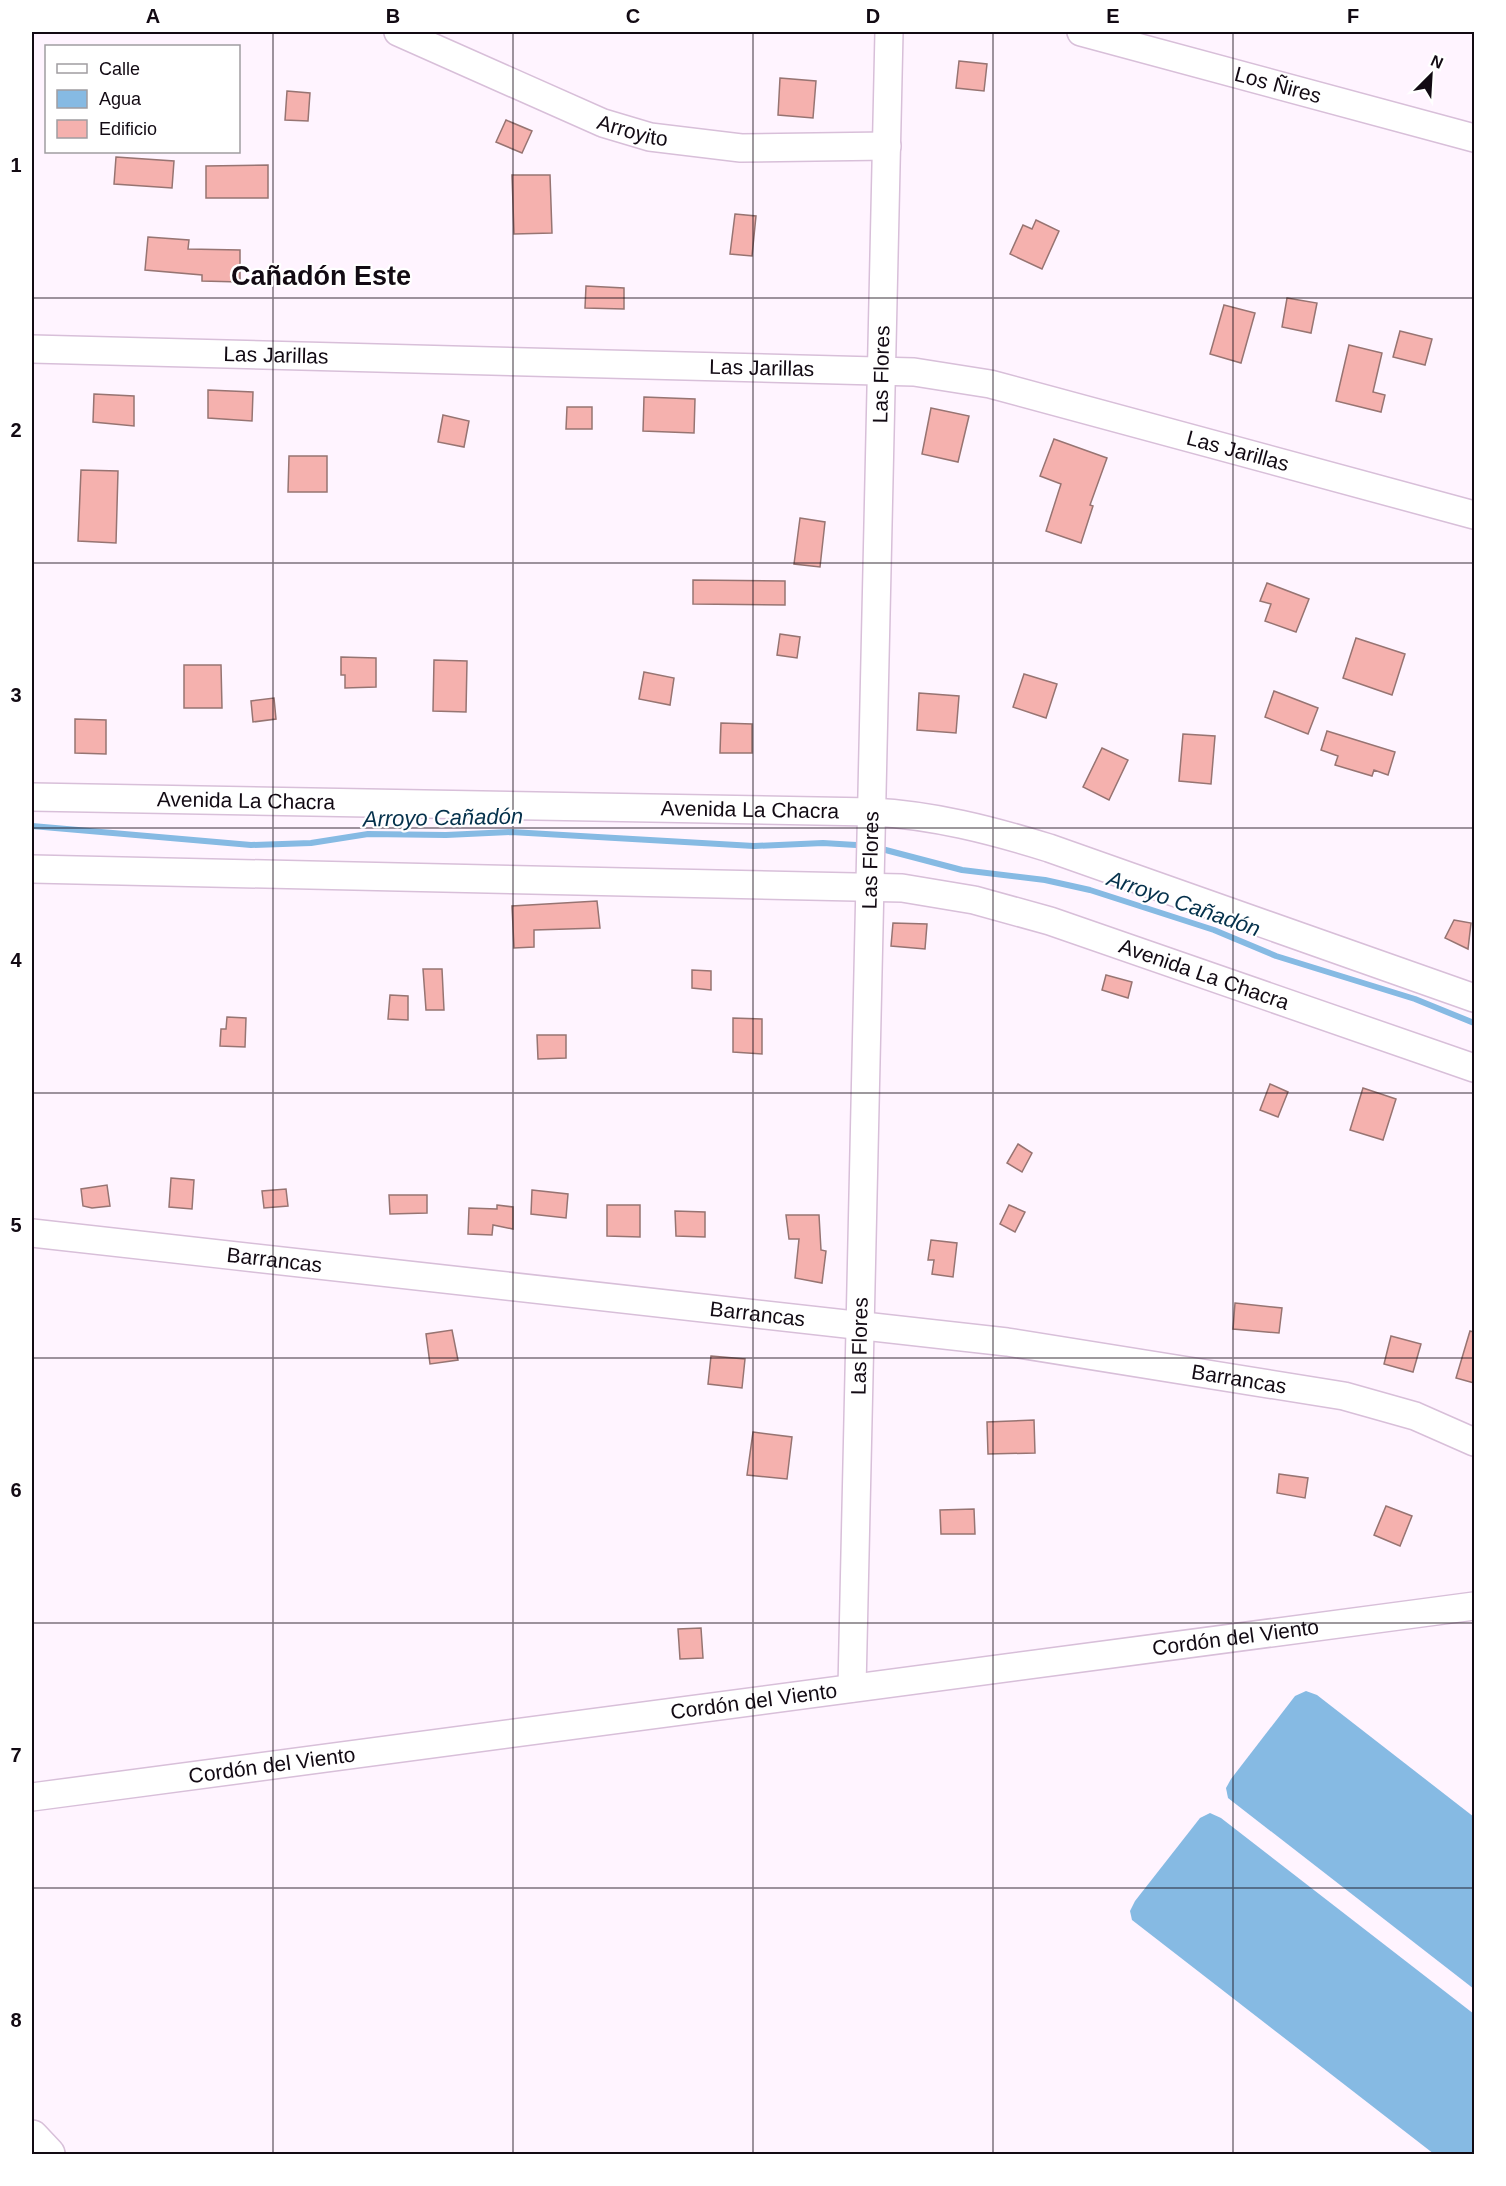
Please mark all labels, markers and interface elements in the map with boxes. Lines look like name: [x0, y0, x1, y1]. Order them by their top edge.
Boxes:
text: A: [146, 5, 160, 27]
text: B: [386, 5, 400, 27]
text: C: [626, 5, 640, 27]
text: D: [866, 5, 880, 27]
text: E: [1106, 5, 1120, 27]
text: F: [1347, 5, 1359, 27]
legend: [45, 45, 240, 153]
north arrow: [1401, 45, 1461, 105]
text: N: [1428, 52, 1446, 72]
text: Calle: [99, 59, 140, 79]
street label: Los Ñires: [1232, 62, 1324, 107]
text: Agua: [99, 89, 142, 109]
street label: Arroyito: [595, 110, 669, 150]
text: Edificio: [99, 119, 157, 139]
text: 1: [10, 154, 22, 176]
district label: Cañadón Este: [231, 261, 411, 291]
street label: Las Flores: [868, 325, 893, 424]
street label: Las Jarillas: [223, 342, 329, 368]
street label: Las Jarillas: [709, 355, 815, 380]
text: 2: [10, 419, 22, 441]
street label: Las Jarillas: [1184, 426, 1292, 475]
text: 3: [10, 684, 22, 706]
street label: Avenida La Chacra: [157, 787, 336, 813]
street label: Avenida La Chacra: [661, 796, 840, 822]
water label: Arroyo Cañadón: [361, 804, 523, 831]
street label: Las Flores: [857, 811, 883, 909]
water label: Arroyo Cañadón: [1102, 865, 1264, 941]
street label: Avenida La Chacra: [1116, 934, 1292, 1014]
text: 4: [10, 949, 22, 971]
text: 5: [10, 1214, 22, 1236]
street label: Barrancas: [226, 1243, 323, 1276]
street label: Barrancas: [709, 1297, 806, 1330]
street label: Las Flores: [847, 1297, 872, 1395]
street label: Barrancas: [1190, 1360, 1288, 1398]
text: 6: [10, 1479, 22, 1501]
street label: Cordón del Viento: [1151, 1615, 1320, 1660]
street label: Cordón del Viento: [669, 1678, 838, 1723]
street label: Cordón del Viento: [187, 1742, 357, 1787]
text: 7: [10, 1744, 22, 1766]
text: 8: [10, 2009, 22, 2031]

